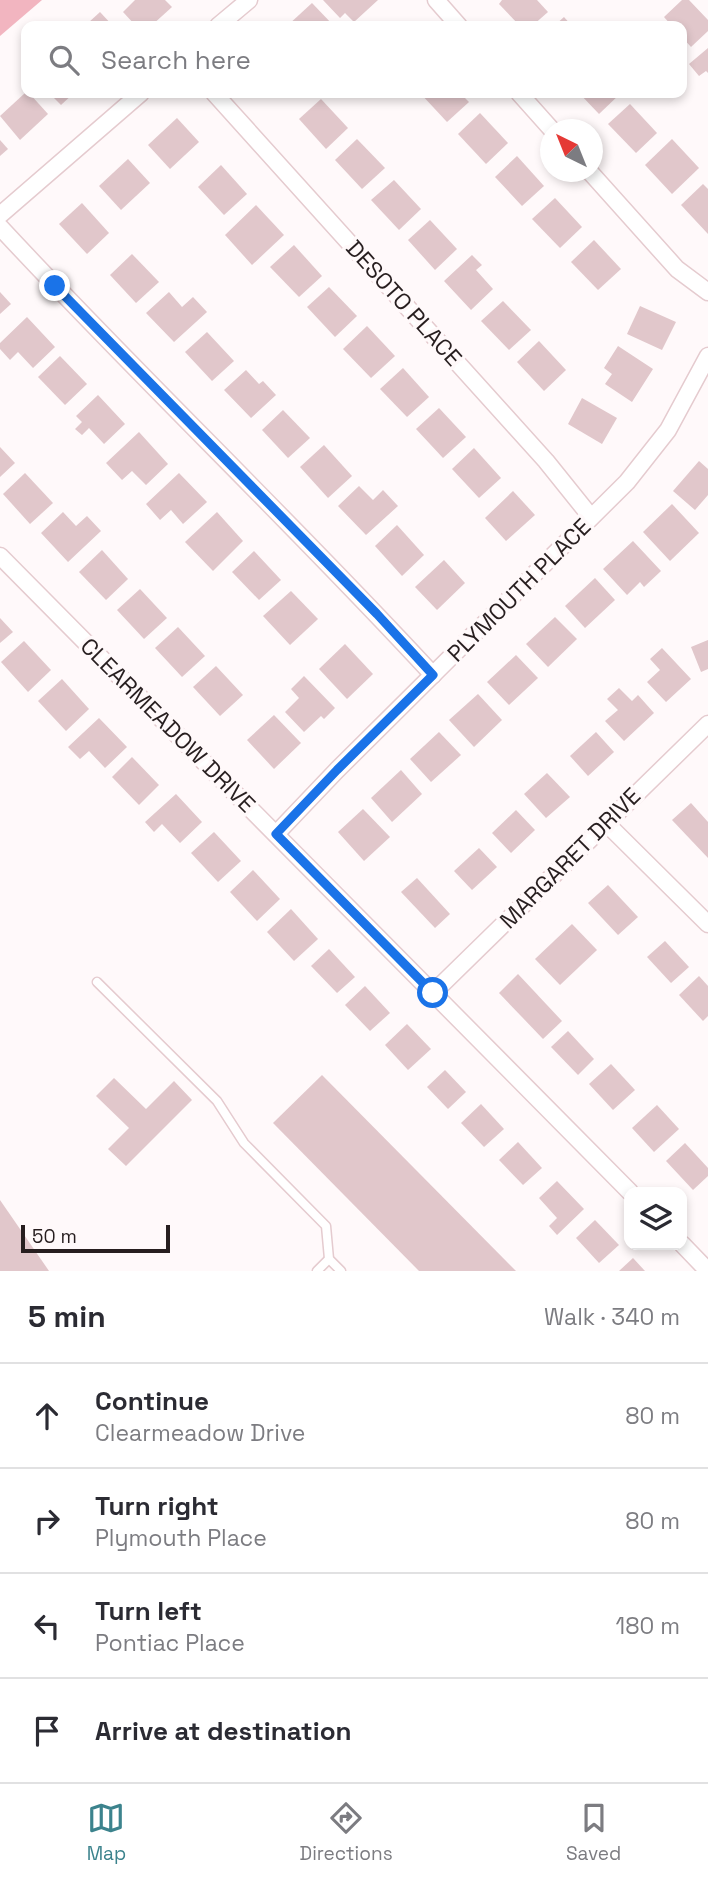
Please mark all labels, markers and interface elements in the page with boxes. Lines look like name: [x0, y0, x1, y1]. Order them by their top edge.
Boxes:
search box: [21, 21, 687, 98]
icon: search: [45, 41, 83, 79]
text: Search here: [101, 43, 251, 77]
north arrow: [540, 119, 603, 182]
street label: DESOTO PLACE: [340, 234, 468, 372]
route end: [39, 270, 70, 301]
street label: PLYMOUTH PLACE: [441, 512, 597, 668]
street label: CLEARMEADOW DRIVE: [74, 631, 262, 819]
street label: MARGARET DRIVE: [493, 781, 647, 935]
route start: [417, 977, 448, 1008]
map controls: [624, 1187, 687, 1250]
button: layers: [624, 1187, 687, 1250]
scale bar: [21, 1222, 170, 1254]
text: 50 m: [32, 1224, 77, 1249]
text: 5 min: [28, 1297, 106, 1336]
text: Walk · 340 m: [544, 1302, 680, 1332]
text: Continue: [95, 1384, 209, 1418]
icon: ahead: [28, 1397, 66, 1435]
text: 80 m: [625, 1401, 680, 1431]
text: Clearmeadow Drive: [95, 1418, 305, 1448]
text: Turn right: [95, 1489, 219, 1523]
icon: right: [28, 1502, 66, 1540]
text: 80 m: [625, 1506, 680, 1536]
text: Plymouth Place: [95, 1523, 267, 1553]
text: Turn left: [95, 1594, 202, 1628]
icon: left: [28, 1607, 66, 1645]
text: 180 m: [616, 1611, 680, 1641]
text: Pontiac Place: [95, 1628, 245, 1658]
icon: arrive: [28, 1712, 66, 1750]
text: Arrive at destination: [95, 1714, 352, 1748]
tab: Map: [87, 1799, 126, 1866]
tab: Directions: [300, 1799, 393, 1866]
tab: Saved: [566, 1799, 621, 1866]

